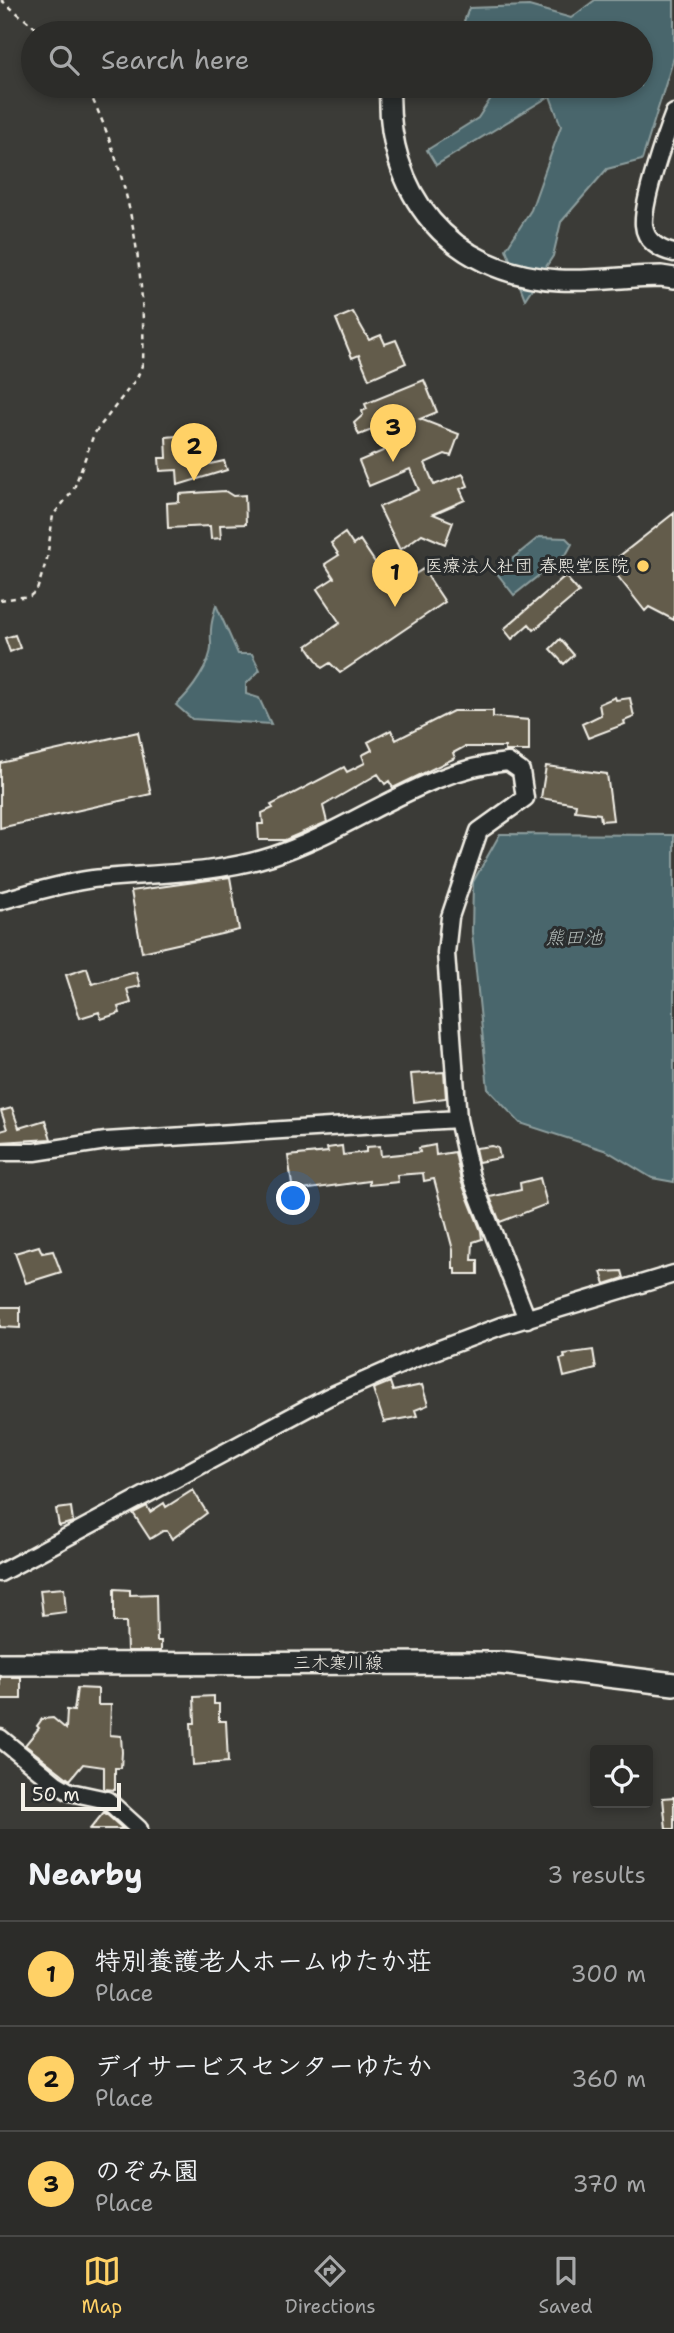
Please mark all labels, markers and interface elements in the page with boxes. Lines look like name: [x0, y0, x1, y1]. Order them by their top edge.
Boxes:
search box: [21, 21, 653, 98]
icon: search: [45, 41, 83, 79]
text: Search here: [101, 42, 250, 77]
pin: 3: [370, 404, 416, 462]
pin: 2: [171, 423, 217, 481]
pin: 1: [372, 549, 418, 607]
place label: 医療法人社団 春熙堂医院: [425, 554, 629, 578]
marker: 医療法人社団 春熙堂医院: [635, 558, 651, 574]
water label: 熊田池: [545, 925, 603, 950]
your location: [276, 1181, 310, 1215]
street label: 三木寒川線: [293, 1651, 383, 1675]
map controls: [590, 1745, 653, 1808]
button: locate: [590, 1745, 653, 1808]
scale bar: [21, 1780, 121, 1812]
text: 50 m: [32, 1782, 80, 1807]
text: Nearby: [28, 1854, 143, 1895]
text: 3 results: [547, 1860, 646, 1890]
text: 特別養護老人ホームゆたか荘: [95, 1943, 432, 1978]
text: 1: [46, 1959, 56, 1989]
text: 300 m: [571, 1959, 646, 1989]
text: Place: [95, 1978, 154, 2008]
text: デイサービスセンターゆたか: [95, 2048, 432, 2083]
text: 2: [43, 2064, 59, 2094]
text: 360 m: [571, 2064, 646, 2094]
text: Place: [95, 2083, 154, 2113]
text: のぞみ園: [95, 2153, 199, 2188]
text: 3: [43, 2169, 59, 2199]
text: 370 m: [573, 2169, 646, 2199]
text: Place: [95, 2188, 154, 2218]
tab: Map: [81, 2252, 122, 2319]
tab: Directions: [285, 2252, 376, 2319]
tab: Saved: [539, 2252, 593, 2319]

